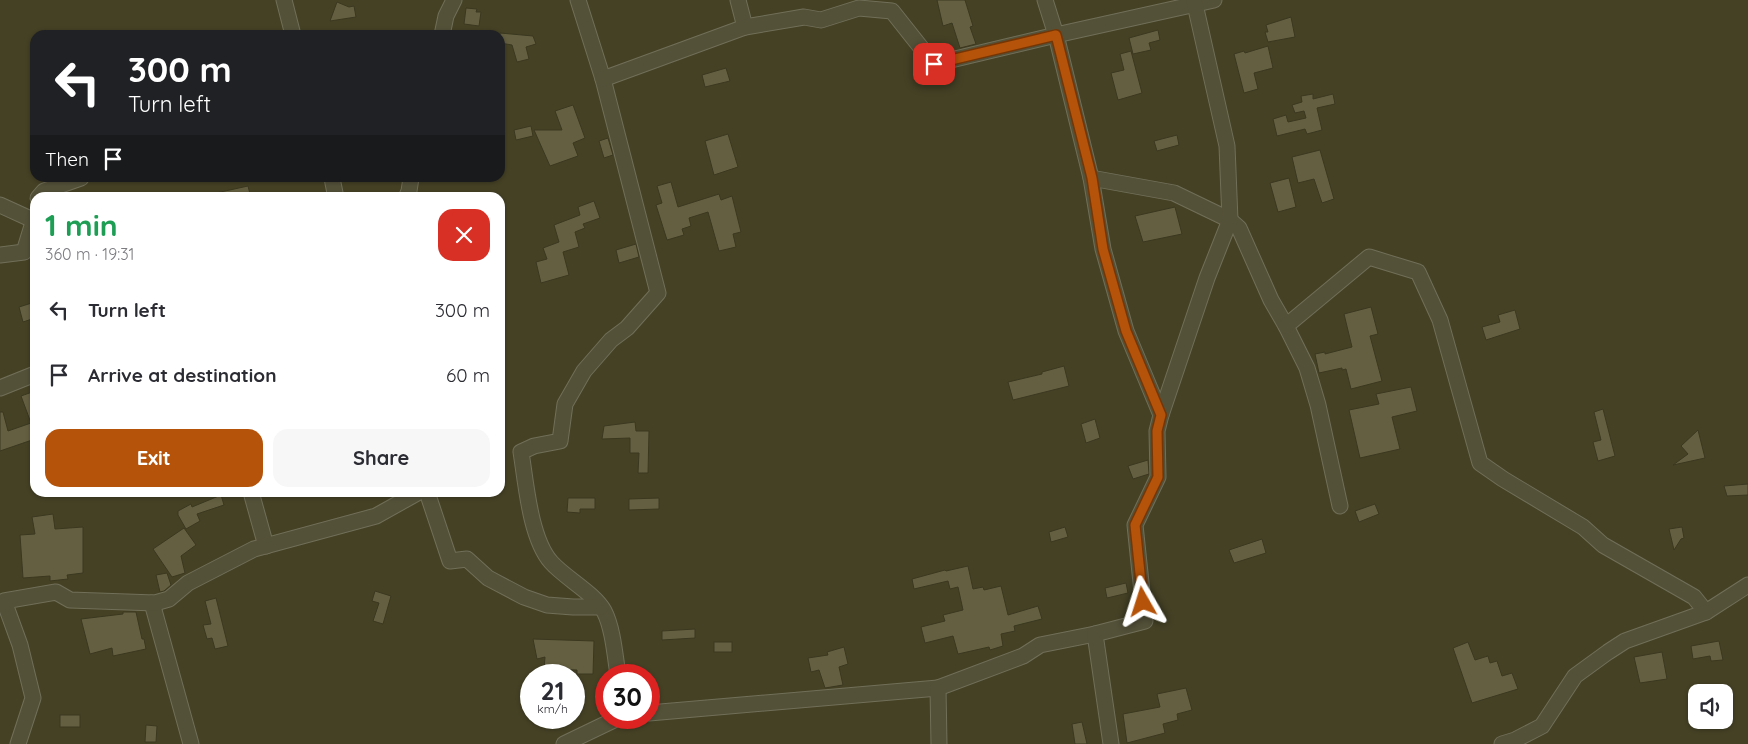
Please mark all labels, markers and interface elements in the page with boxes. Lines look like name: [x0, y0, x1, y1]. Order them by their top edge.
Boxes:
pin: [913, 43, 955, 85]
text: 300 m: [128, 47, 232, 91]
icon: left: [45, 50, 110, 115]
icon: arrive: [920, 50, 948, 78]
text: Turn left: [128, 90, 211, 118]
icon: arrive: [99, 145, 127, 173]
text: Then: [45, 147, 89, 171]
text: 1 min: [45, 206, 118, 244]
button: close: [438, 209, 490, 261]
text: 360 m · 19:31: [45, 244, 134, 264]
icon: left: [45, 296, 73, 324]
text: Turn left: [88, 298, 166, 322]
text: 300 m: [435, 298, 490, 322]
icon: arrive: [45, 361, 73, 389]
text: Arrive at destination: [88, 363, 277, 387]
text: 60 m: [446, 363, 490, 387]
button: Exit: [45, 429, 263, 487]
button: Share: [273, 429, 490, 487]
position arrow: [1116, 575, 1168, 627]
speed limit sign: 30: [595, 664, 660, 729]
text: 21: [541, 675, 564, 706]
map controls: [1688, 684, 1733, 729]
button: sound: [1688, 684, 1733, 729]
text: km/h: [537, 701, 568, 716]

